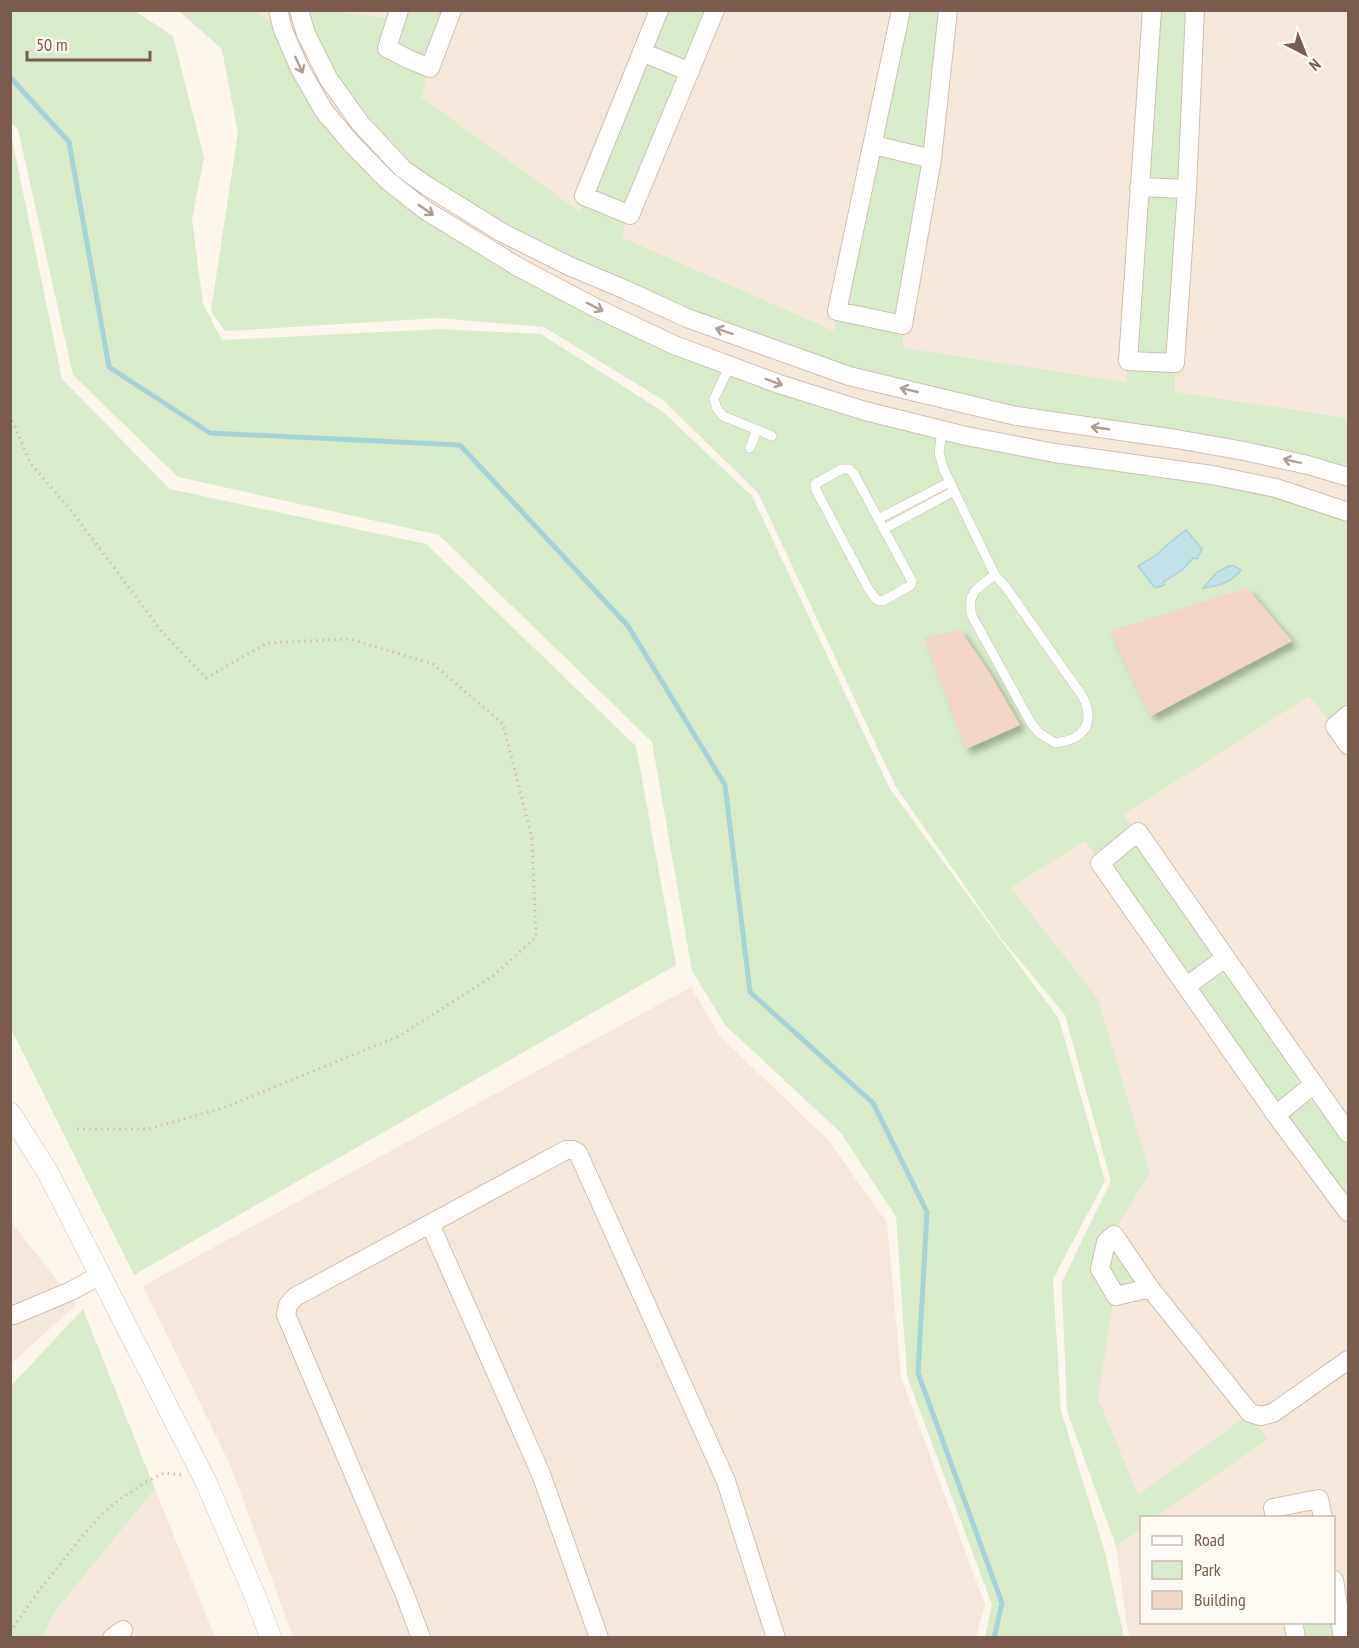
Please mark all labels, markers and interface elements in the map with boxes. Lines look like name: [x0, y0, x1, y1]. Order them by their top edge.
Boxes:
scale bar: [27, 24, 150, 62]
north arrow: [1275, 24, 1335, 84]
text: 50 m: [36, 33, 68, 56]
one-way arrow: [293, 55, 305, 73]
text: N: [1305, 55, 1325, 75]
one-way arrow: [417, 204, 433, 216]
one-way arrow: [585, 302, 603, 313]
one-way arrow: [715, 325, 734, 336]
one-way arrow: [765, 377, 783, 388]
one-way arrow: [900, 384, 919, 395]
one-way arrow: [1091, 422, 1111, 433]
one-way arrow: [1283, 455, 1303, 466]
legend: [1140, 1516, 1335, 1624]
text: Road: [1194, 1528, 1225, 1551]
text: Park: [1194, 1558, 1221, 1581]
text: Building: [1194, 1588, 1246, 1611]

